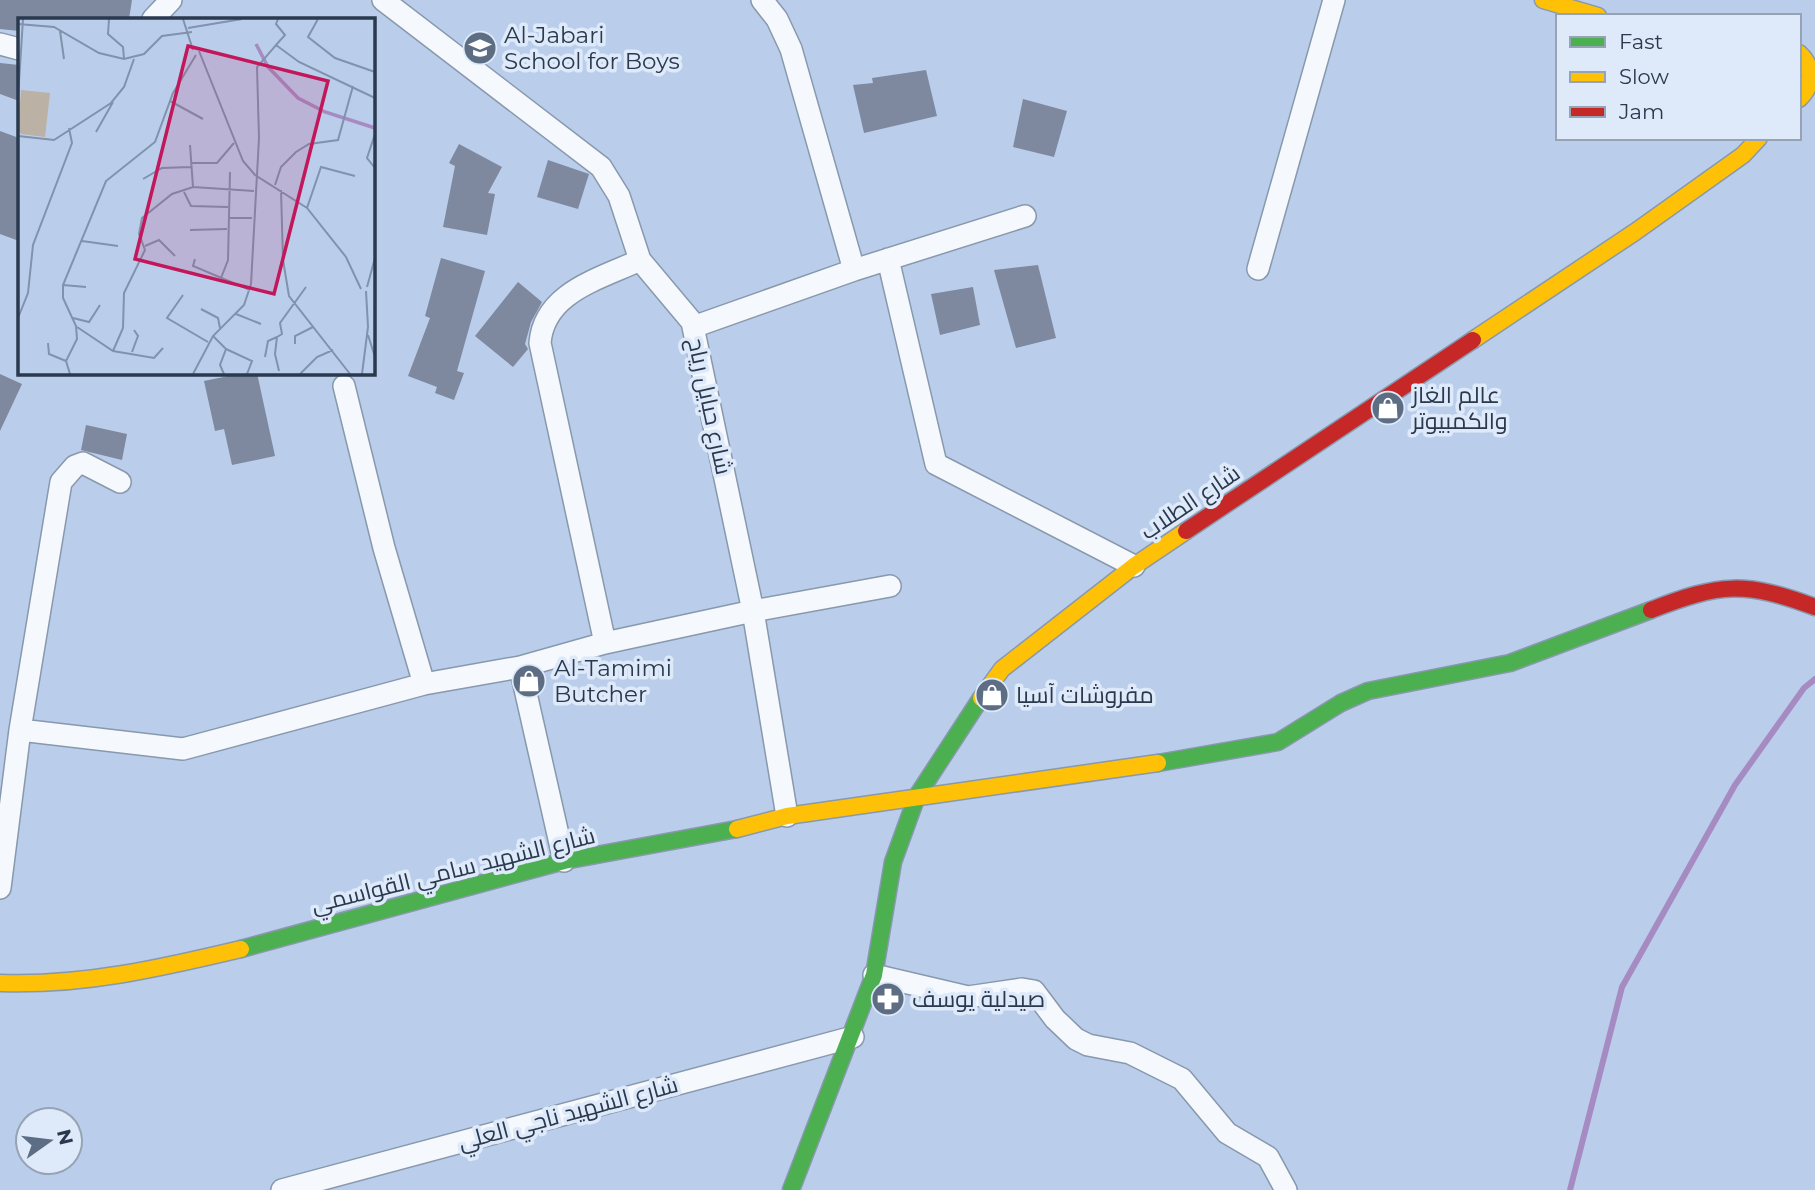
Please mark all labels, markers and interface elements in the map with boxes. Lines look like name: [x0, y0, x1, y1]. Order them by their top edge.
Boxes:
legend: [1556, 14, 1801, 140]
inset map: [18, 18, 374, 374]
place label: Al-Jabari School for Boys: [504, 21, 680, 75]
school or university icon: Al-Jabari School for Boys: [461, 29, 499, 67]
text: Fast: [1619, 29, 1663, 54]
text: Slow: [1619, 64, 1669, 89]
text: Jam: [1618, 99, 1664, 124]
street label: شارع حبايل رياح: [680, 335, 738, 477]
place label: عالم الغاز والكمبيوتر: [1410, 381, 1508, 435]
shop icon: عالم الغاز والكمبيوتر: [1369, 389, 1407, 427]
street label: شارع الطلاب: [1135, 459, 1246, 547]
place label: Al-Tamimi Butcher: [554, 654, 672, 708]
shop icon: Al-Tamimi Butcher: [510, 662, 548, 700]
shop icon: مفروشات آسيا: [973, 676, 1011, 714]
place label: مفروشات آسيا: [1016, 681, 1154, 709]
street label: شارع الشهيد سامي القواسمي: [308, 821, 599, 923]
pharmacy icon: صيدلية يوسف: [869, 980, 907, 1018]
place label: صيدلية يوسف: [912, 985, 1045, 1013]
street label: شارع الشهيد ناجي العلي: [455, 1070, 682, 1160]
north arrow: [14, 1106, 84, 1176]
text: N: [52, 1127, 78, 1147]

